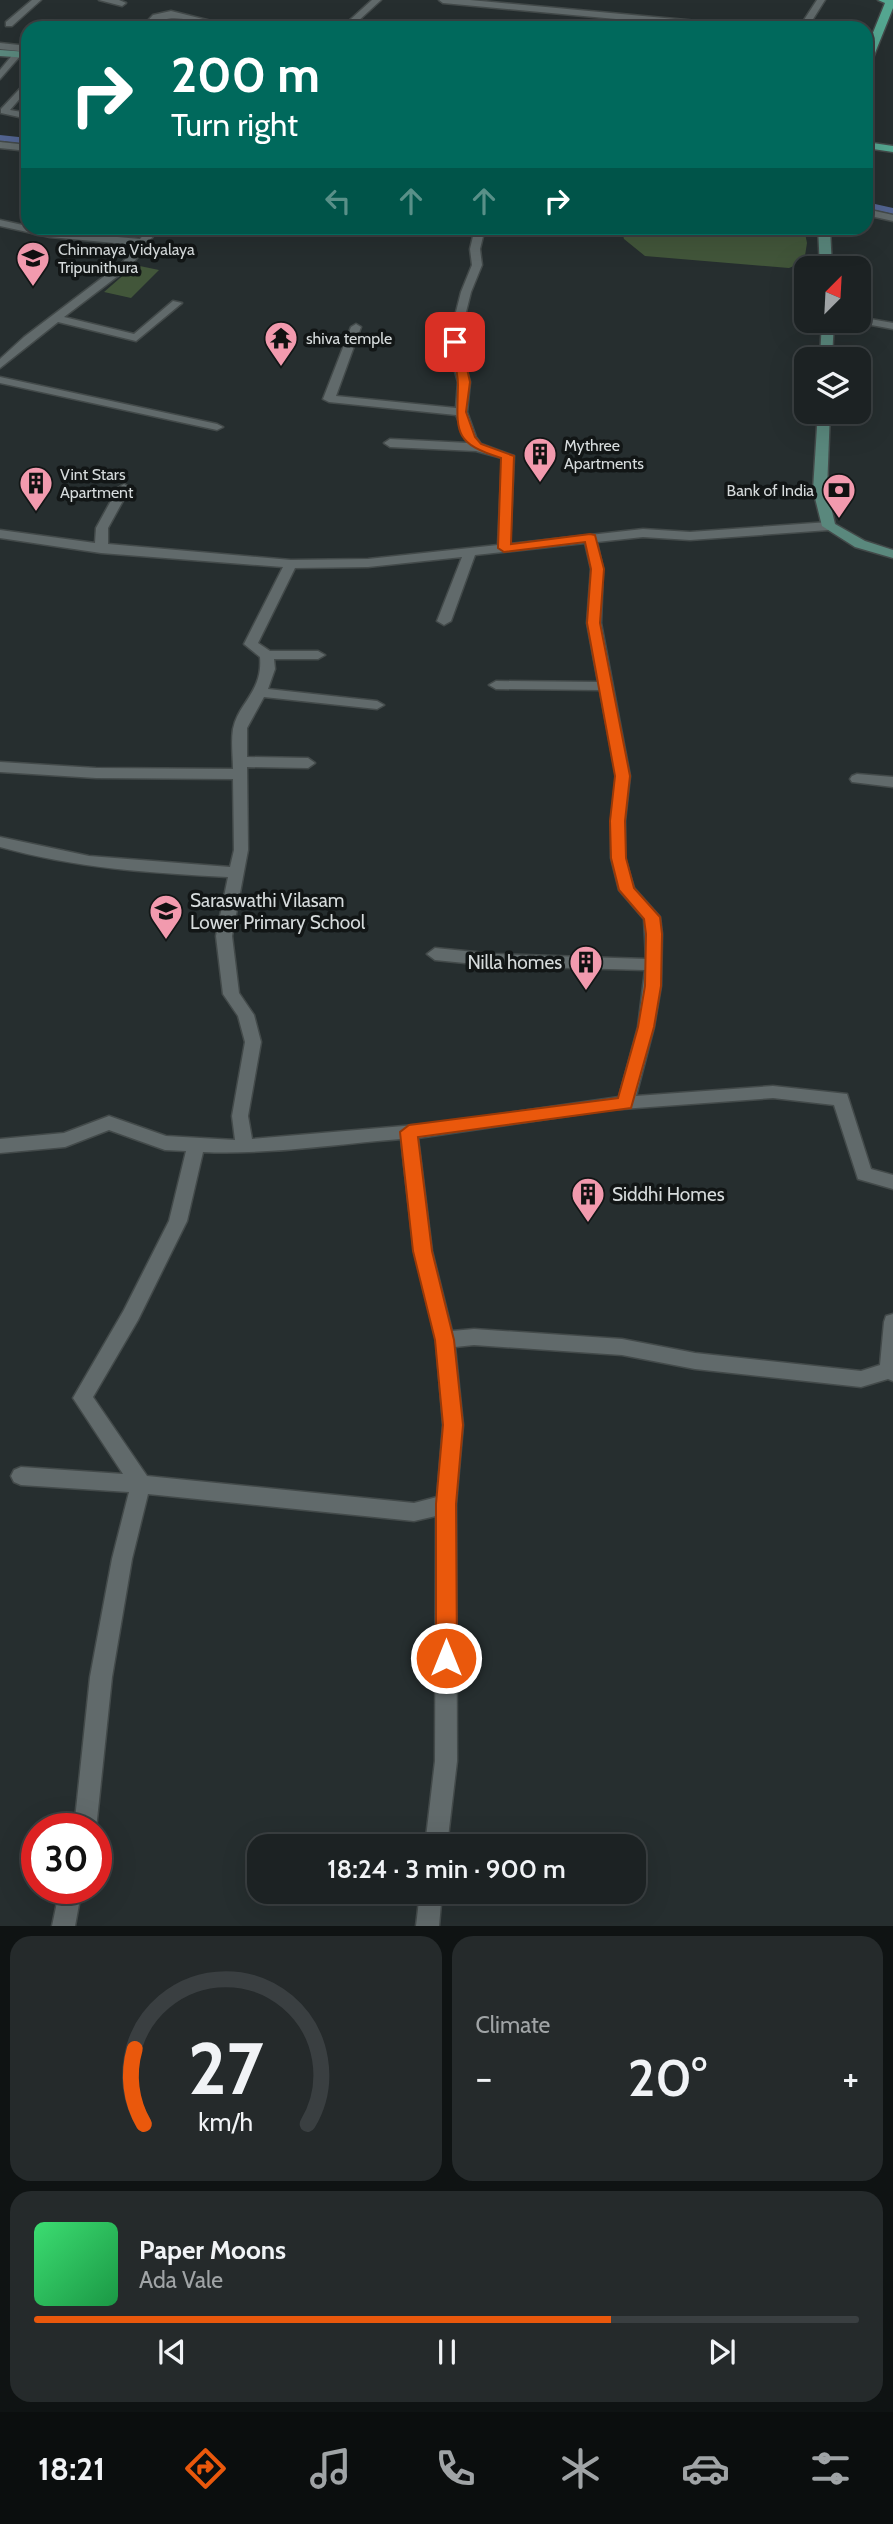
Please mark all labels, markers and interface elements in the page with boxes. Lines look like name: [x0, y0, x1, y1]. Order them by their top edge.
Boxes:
text: 200 m: [171, 45, 320, 104]
icon: right: [56, 49, 147, 140]
text: Turn right: [171, 105, 298, 144]
icon: left: [319, 182, 357, 220]
icon: ahead: [392, 182, 430, 220]
icon: ahead: [465, 182, 503, 220]
icon: right: [538, 182, 576, 220]
school or university icon: Chinmaya Vidyalaya Tripunithura: [14, 239, 52, 288]
place label: Chinmaya Vidyalaya Tripunithura: [58, 240, 195, 277]
north arrow: [794, 256, 872, 332]
map controls: [794, 256, 871, 424]
pin: [425, 312, 485, 372]
temple icon: shiva temple: [262, 319, 300, 368]
icon: arrive: [436, 323, 474, 361]
place label: shiva temple: [306, 329, 392, 348]
button: layers: [794, 347, 871, 424]
building icon: Mythree Apartments: [521, 435, 559, 484]
place label: Mythree Apartments: [564, 436, 644, 473]
building icon: Vint Stars Apartment: [17, 464, 55, 513]
place label: Vint Stars Apartment: [60, 465, 134, 502]
bank icon: Bank of India: [820, 471, 858, 520]
place label: Bank of India: [727, 481, 814, 500]
place label: Saraswathi Vilasam Lower Primary School: [190, 889, 366, 934]
school or university icon: Saraswathi Vilasam Lower Primary School: [147, 892, 185, 941]
building icon: Nilla homes: [567, 943, 605, 992]
place label: Nilla homes: [467, 951, 562, 974]
building icon: Siddhi Homes: [569, 1175, 607, 1224]
place label: Siddhi Homes: [612, 1183, 725, 1206]
position arrow: [409, 1621, 483, 1695]
speed limit sign: 30: [21, 1813, 112, 1904]
text: 18:24 · 3 min · 900 m: [327, 1853, 566, 1885]
text: Climate: [476, 2011, 550, 2039]
text: 27: [188, 2025, 264, 2113]
text: 20°: [628, 2046, 707, 2109]
text: −: [476, 2054, 492, 2101]
text: +: [842, 2054, 859, 2101]
text: km/h: [198, 2107, 253, 2137]
text: Paper Moons: [139, 2234, 286, 2266]
text: Ada Vale: [139, 2266, 223, 2294]
icon: previous: [153, 2333, 191, 2371]
icon: pause: [428, 2333, 466, 2371]
icon: next: [703, 2333, 741, 2371]
icon: directions: [181, 2444, 230, 2493]
icon: music: [306, 2444, 355, 2493]
icon: phone: [431, 2444, 480, 2493]
icon: climate: [556, 2444, 605, 2493]
icon: car: [681, 2444, 730, 2493]
icon: filters: [806, 2444, 855, 2493]
text: 18:21: [38, 2449, 105, 2488]

